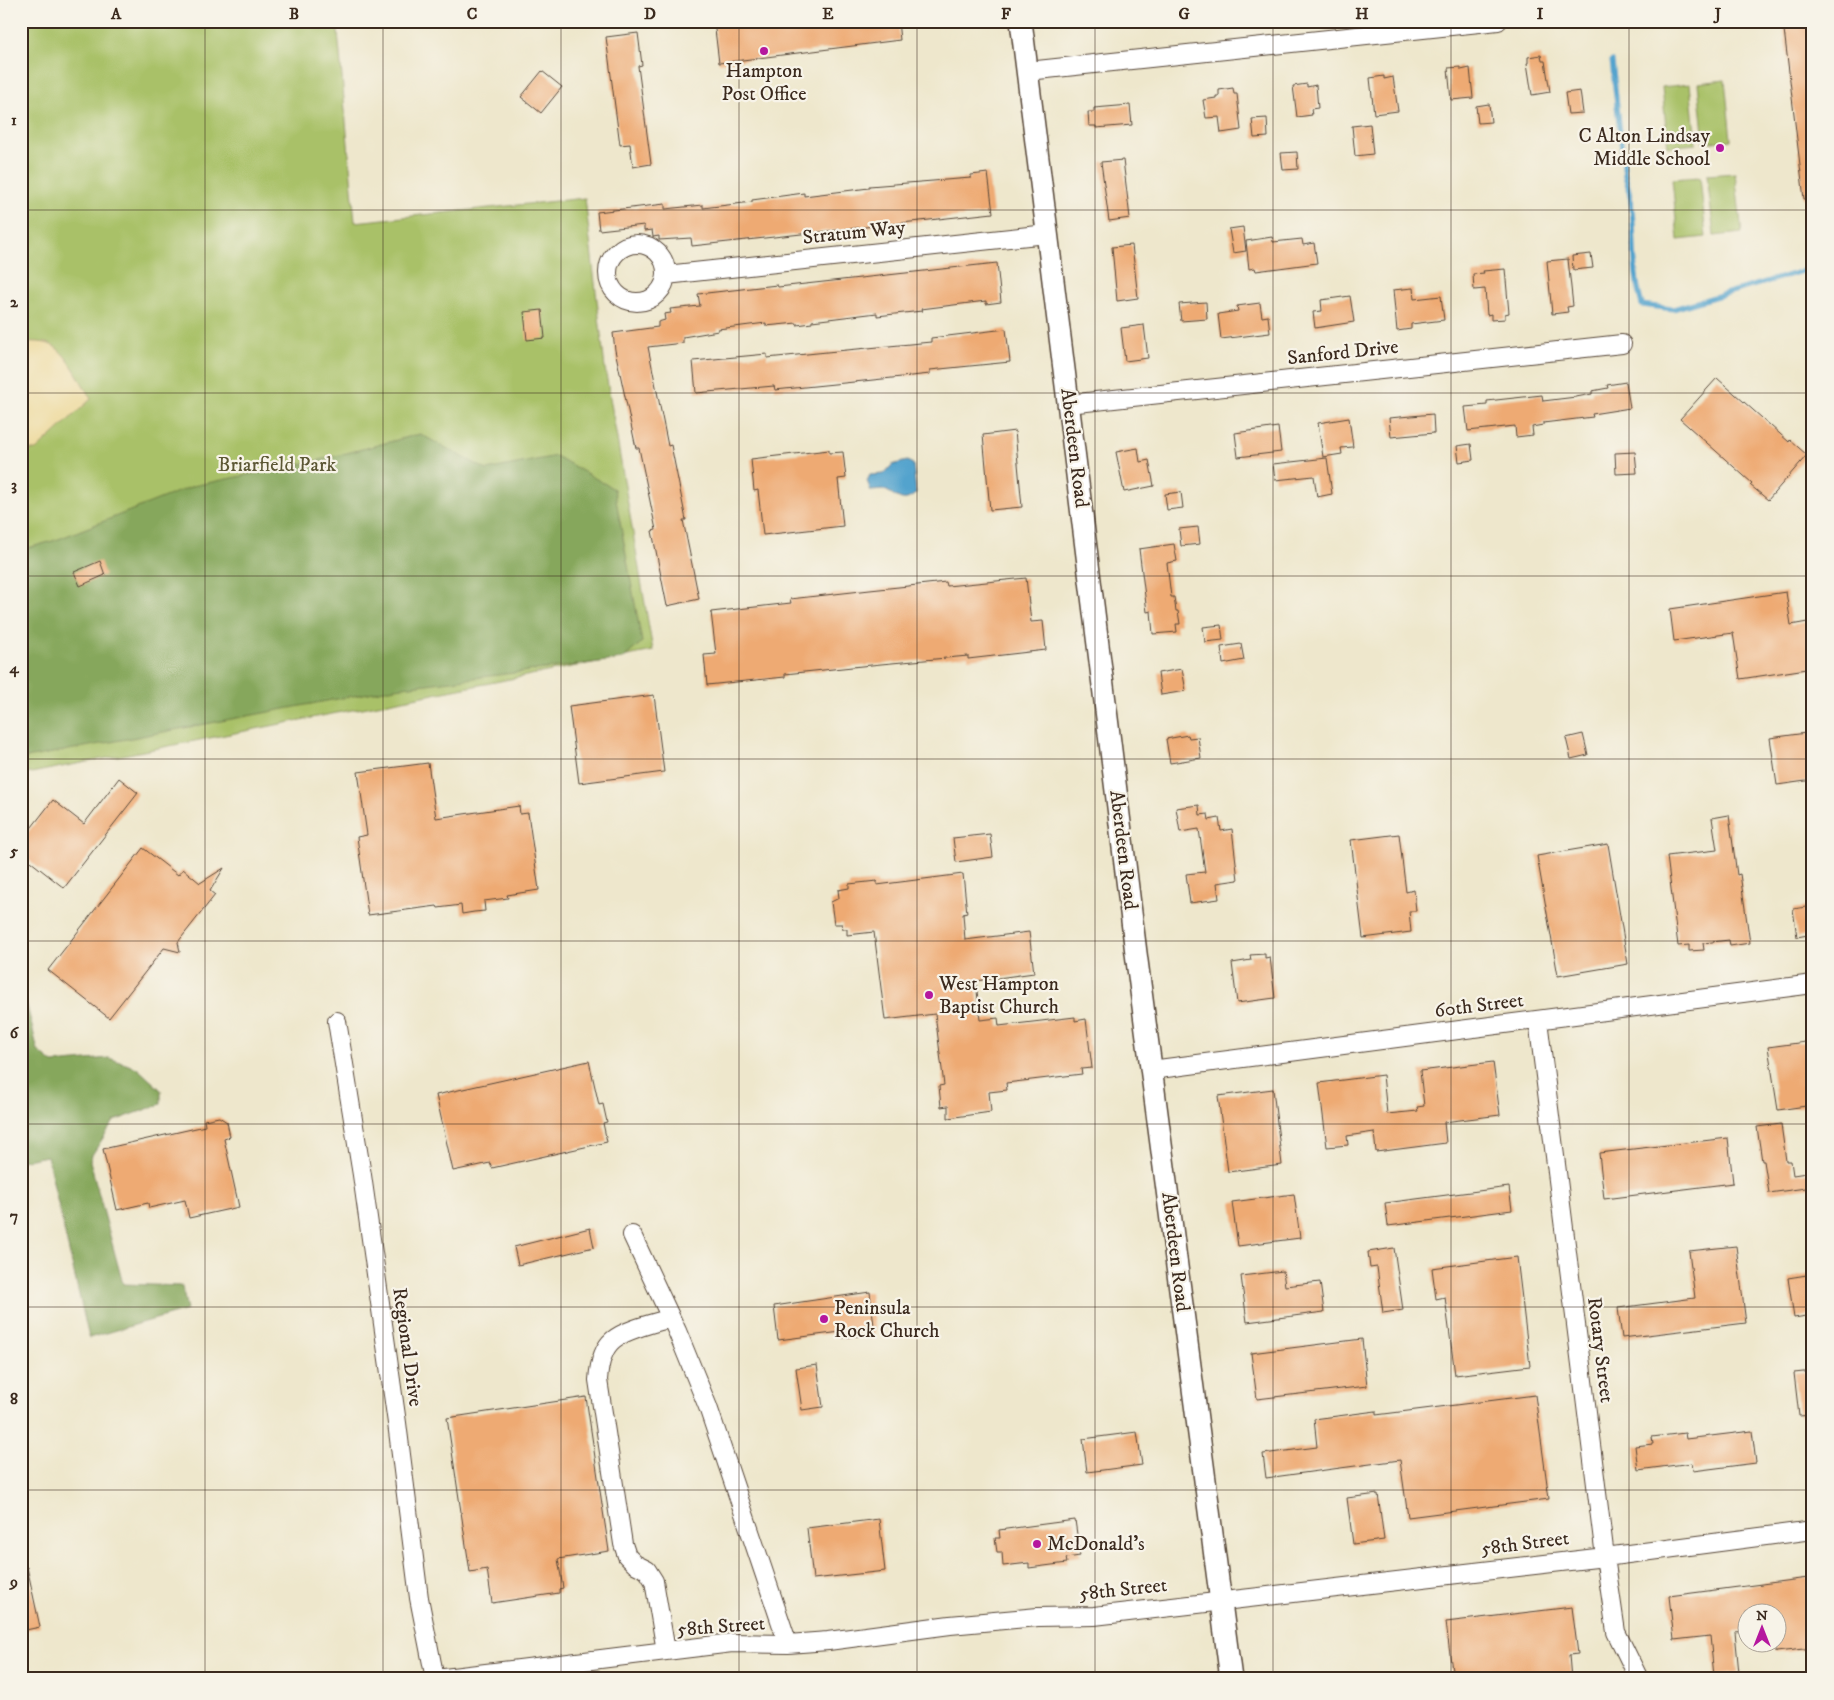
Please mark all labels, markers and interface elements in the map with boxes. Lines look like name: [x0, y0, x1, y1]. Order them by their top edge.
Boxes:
text: A: [110, 4, 122, 24]
text: B: [289, 4, 299, 24]
text: C: [467, 4, 477, 24]
text: D: [644, 4, 656, 24]
text: E: [822, 4, 834, 24]
text: F: [1001, 4, 1011, 24]
text: G: [1178, 4, 1190, 24]
text: H: [1355, 4, 1369, 24]
text: I: [1537, 4, 1544, 24]
text: J: [1713, 4, 1722, 24]
marker: Hampton Post Office: [758, 45, 770, 57]
place label: Hampton Post Office: [722, 59, 807, 107]
text: 1: [11, 110, 17, 130]
place label: C Alton Lindsay Middle School: [1578, 124, 1711, 172]
marker: C Alton Lindsay Middle School: [1714, 142, 1726, 154]
street label: Stratum Way: [801, 215, 907, 251]
text: 2: [10, 292, 19, 312]
street label: Sanford Drive: [1286, 335, 1400, 371]
street label: Aberdeen Road: [1054, 387, 1094, 509]
park label: Briarfield Park: [218, 453, 336, 478]
text: 3: [11, 475, 17, 495]
text: 4: [8, 658, 19, 678]
street label: Aberdeen Road: [1103, 789, 1143, 911]
text: 5: [9, 841, 18, 861]
place label: West Hampton Baptist Church: [938, 972, 1060, 1020]
street label: 60th Street: [1433, 988, 1525, 1024]
marker: West Hampton Baptist Church: [923, 989, 935, 1001]
text: 6: [10, 1023, 20, 1043]
street label: Aberdeen Road: [1155, 1191, 1195, 1313]
text: 7: [10, 1206, 18, 1226]
street label: Regional Drive: [386, 1286, 428, 1408]
place label: Peninsula Rock Church: [834, 1296, 940, 1344]
street label: Rotary Street: [1581, 1296, 1619, 1404]
marker: Peninsula Rock Church: [818, 1313, 830, 1325]
text: 8: [10, 1389, 18, 1409]
street label: 58th Street: [1480, 1526, 1570, 1562]
place label: McDonald's: [1047, 1532, 1145, 1557]
marker: McDonald's: [1031, 1538, 1043, 1550]
text: 9: [9, 1572, 18, 1592]
street label: 58th Street: [1078, 1573, 1168, 1607]
north arrow: [1736, 1602, 1786, 1652]
text: N: [1756, 1607, 1768, 1625]
street label: 58th Street: [676, 1611, 766, 1643]

